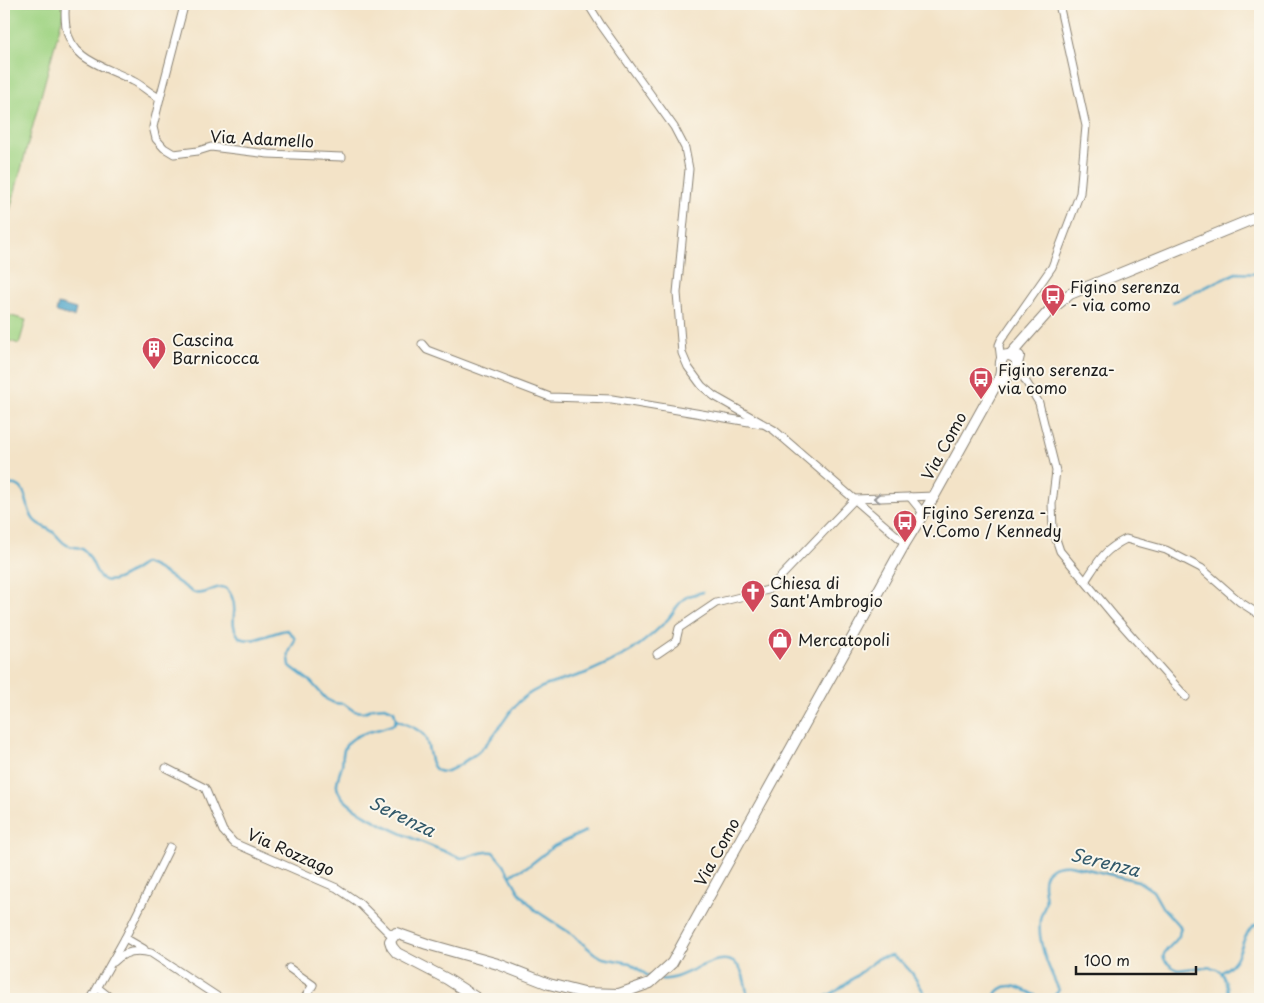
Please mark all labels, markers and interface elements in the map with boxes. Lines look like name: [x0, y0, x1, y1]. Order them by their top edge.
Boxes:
street label: Via Adamello: [209, 123, 315, 153]
place label: Figino serenza - via como: [1070, 274, 1180, 316]
bus stop icon: Figino serenza - via como: [1040, 283, 1066, 317]
place label: Cascina Barnicocca: [172, 327, 259, 369]
building icon: Cascina Barnicocca: [141, 336, 167, 370]
place label: Figino serenza- via como: [998, 357, 1115, 399]
bus stop icon: Figino serenza- via como: [968, 366, 994, 400]
street label: Via Como: [914, 407, 972, 484]
one-way arrow: [873, 493, 880, 503]
place label: Figino Serenza - V.Como / Kennedy: [922, 500, 1062, 542]
bus stop icon: Figino Serenza - V.Como / Kennedy: [892, 509, 918, 543]
place label: Chiesa di Sant'Ambrogio: [770, 570, 883, 612]
church icon: Chiesa di Sant'Ambrogio: [740, 579, 766, 613]
shop icon: Mercatopoli: [767, 627, 793, 661]
place label: Mercatopoli: [798, 627, 890, 651]
water label: Serenza: [365, 788, 441, 844]
street label: Via Como: [687, 813, 745, 890]
street label: Via Rozzago: [244, 821, 339, 881]
water label: Serenza: [1068, 840, 1143, 883]
scale bar: [1076, 943, 1196, 975]
text: 100 m: [1084, 948, 1130, 971]

